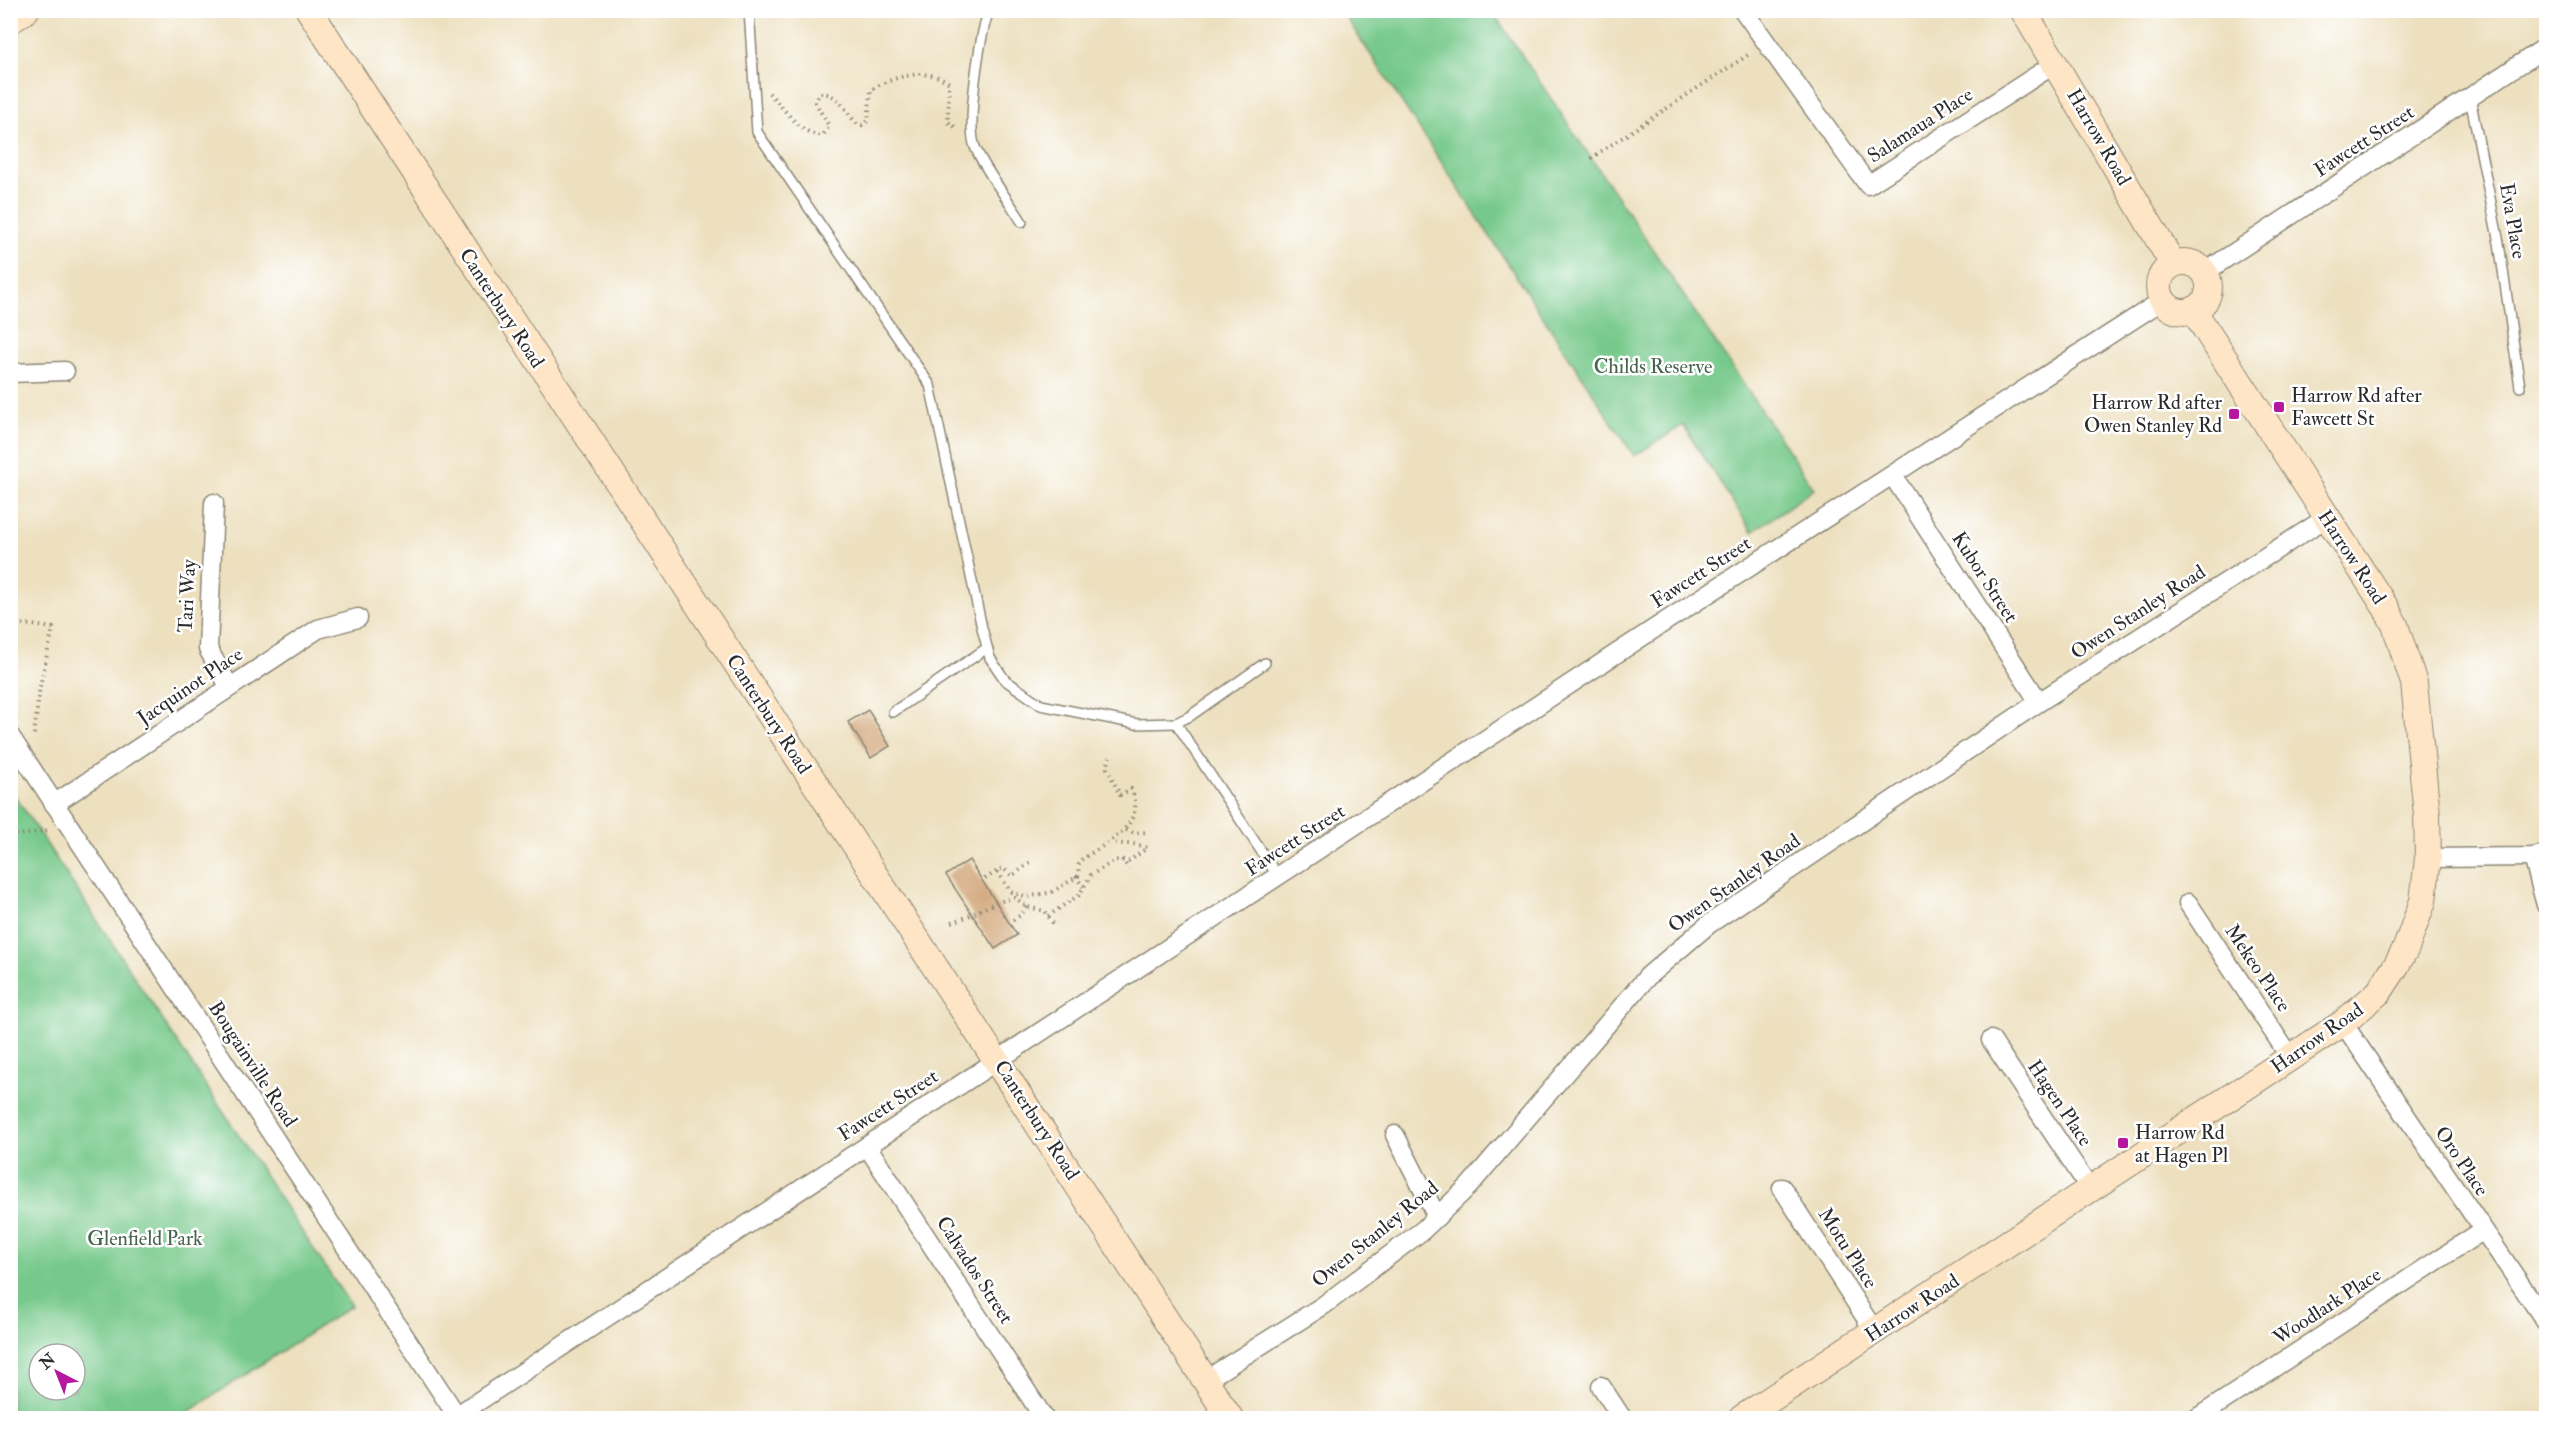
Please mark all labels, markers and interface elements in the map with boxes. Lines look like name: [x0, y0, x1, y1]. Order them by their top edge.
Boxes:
street label: Salamaua Place: [1863, 82, 1977, 168]
street label: Harrow Road: [2061, 84, 2137, 190]
street label: Fawcett Street: [2309, 99, 2419, 183]
street label: Eva Place: [2494, 181, 2532, 261]
street label: Canterbury Road: [454, 243, 550, 373]
park label: Childs Reserve: [1594, 354, 1712, 379]
place label: Harrow Rd after Fawcett St: [2291, 383, 2422, 431]
place label: Harrow Rd after Owen Stanley Rd: [2084, 390, 2223, 438]
marker: Harrow Rd after Fawcett St: [2272, 400, 2286, 414]
marker: Harrow Rd after Owen Stanley Rd: [2227, 407, 2241, 421]
street label: Harrow Road: [2312, 505, 2392, 609]
street label: Kubor Street: [1946, 527, 2024, 628]
street label: Fawcett Street: [1646, 530, 1756, 614]
street label: Tari Way: [173, 558, 201, 633]
street label: Owen Stanley Road: [2066, 559, 2210, 665]
street label: Jacquinot Place: [132, 642, 248, 731]
street label: Canterbury Road: [721, 649, 817, 779]
street label: Fawcett Street: [1240, 798, 1350, 882]
street label: Owen Stanley Road: [1663, 828, 1805, 938]
street label: Mekeo Place: [2220, 919, 2296, 1017]
street label: Bougainville Road: [203, 996, 303, 1132]
street label: Harrow Road: [2266, 997, 2368, 1079]
street label: Canterbury Road: [989, 1055, 1085, 1185]
street label: Hagen Place: [2022, 1055, 2098, 1151]
street label: Fawcett Street: [833, 1063, 943, 1147]
place label: Harrow Rd at Hagen Pl: [2135, 1120, 2228, 1168]
street label: Oro Place: [2430, 1121, 2494, 1201]
marker: Harrow Rd at Hagen Pl: [2116, 1136, 2130, 1150]
street label: Owen Stanley Road: [1307, 1175, 1443, 1293]
street label: Motu Place: [1813, 1203, 1883, 1293]
street label: Calvados Street: [931, 1211, 1019, 1329]
park label: Glenfield Park: [87, 1226, 203, 1251]
street label: Woodlark Place: [2267, 1262, 2386, 1351]
street label: Harrow Road: [1860, 1268, 1964, 1348]
north arrow: [27, 1342, 87, 1402]
text: N: [35, 1349, 60, 1374]

